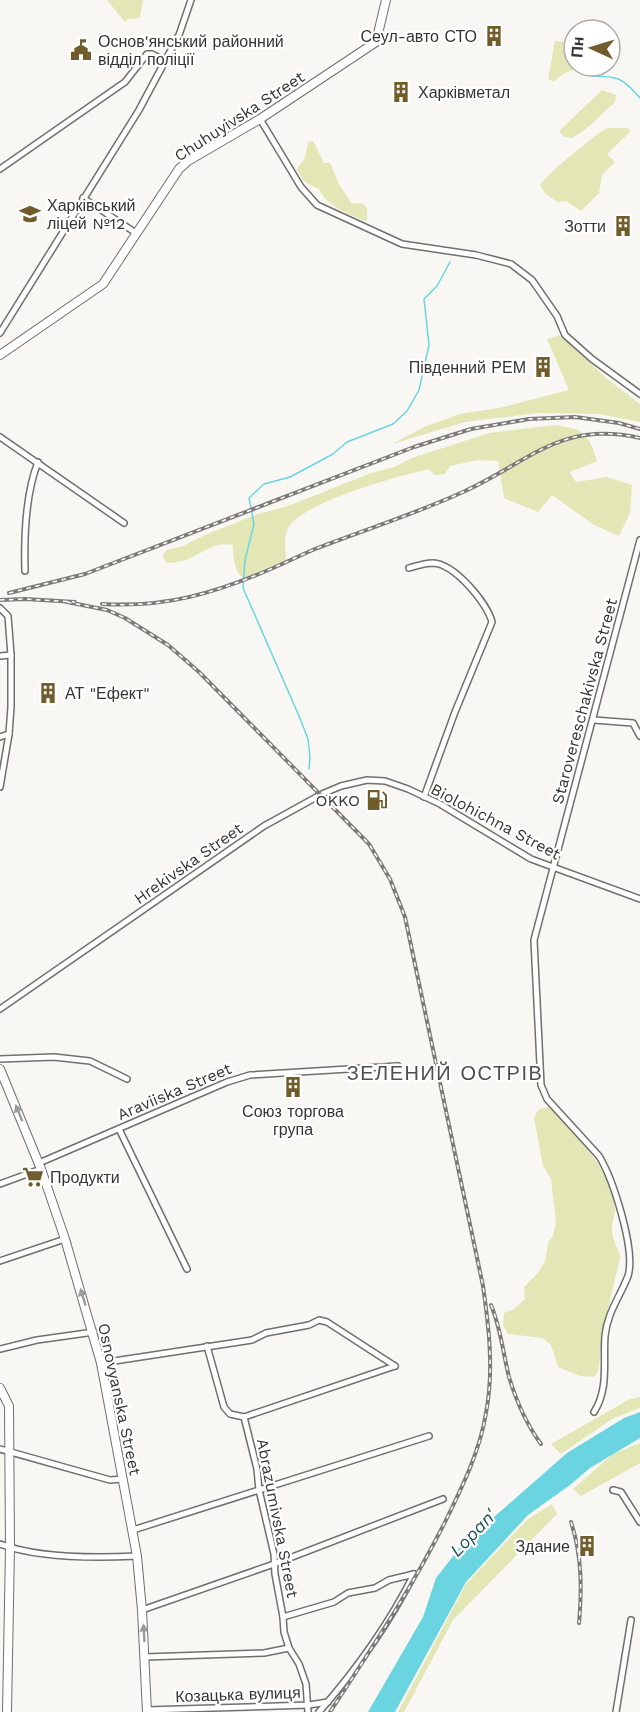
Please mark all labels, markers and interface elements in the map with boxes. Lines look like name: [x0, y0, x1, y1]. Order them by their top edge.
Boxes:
north arrow: [562, 18, 622, 78]
building icon: Сеул-авто СТО: [482, 24, 506, 48]
place label: Сеул-авто СТО: [361, 27, 477, 46]
place label: Основ'янський районний відділ поліції: [98, 32, 284, 69]
text: Пн: [567, 36, 588, 58]
public building icon: Основ'янський районний відділ поліції: [69, 38, 93, 62]
street label: Chuhuyivska Street: [171, 67, 308, 165]
building icon: Харківметал: [389, 80, 413, 104]
place label: Харківметал: [418, 83, 510, 102]
place label: Харківський ліцей №12: [47, 196, 136, 233]
school or university icon: Харківський ліцей №12: [18, 202, 42, 226]
building icon: Зотти: [611, 214, 635, 238]
place label: Зотти: [564, 217, 606, 236]
building icon: Південний РЕМ: [531, 355, 555, 379]
place label: Південний РЕМ: [409, 358, 526, 377]
street label: Starovereschakivska Street: [548, 596, 621, 806]
building icon: АТ "Ефект": [36, 681, 60, 705]
place label: АТ "Ефект": [65, 684, 150, 703]
street label: Biolohichna Street: [428, 779, 564, 864]
fuel station icon: OKKO: [365, 788, 389, 812]
place label: OKKO: [316, 791, 360, 810]
street label: Hrekivska Street: [130, 819, 247, 908]
street label: Araviiska Street: [114, 1059, 234, 1124]
district label: ЗЕЛЕНИЙ ОСТРІВ: [347, 1061, 543, 1085]
building icon: Союз торгова група: [281, 1075, 305, 1099]
place label: Союз торгова група: [242, 1102, 344, 1139]
one-way arrow: [14, 1103, 24, 1121]
supermarket icon: Продукти: [21, 1165, 45, 1189]
place label: Продукти: [50, 1168, 120, 1187]
one-way arrow: [78, 1288, 87, 1306]
street label: Osnovyanska Street: [94, 1321, 145, 1477]
street label: Abrazumivska Street: [253, 1437, 302, 1600]
water label: Lopan': [445, 1504, 501, 1561]
building icon: Здание: [575, 1534, 599, 1558]
place label: Здание: [515, 1537, 570, 1556]
one-way arrow: [139, 1623, 148, 1642]
street label: Козацька вулиця: [175, 1683, 301, 1706]

